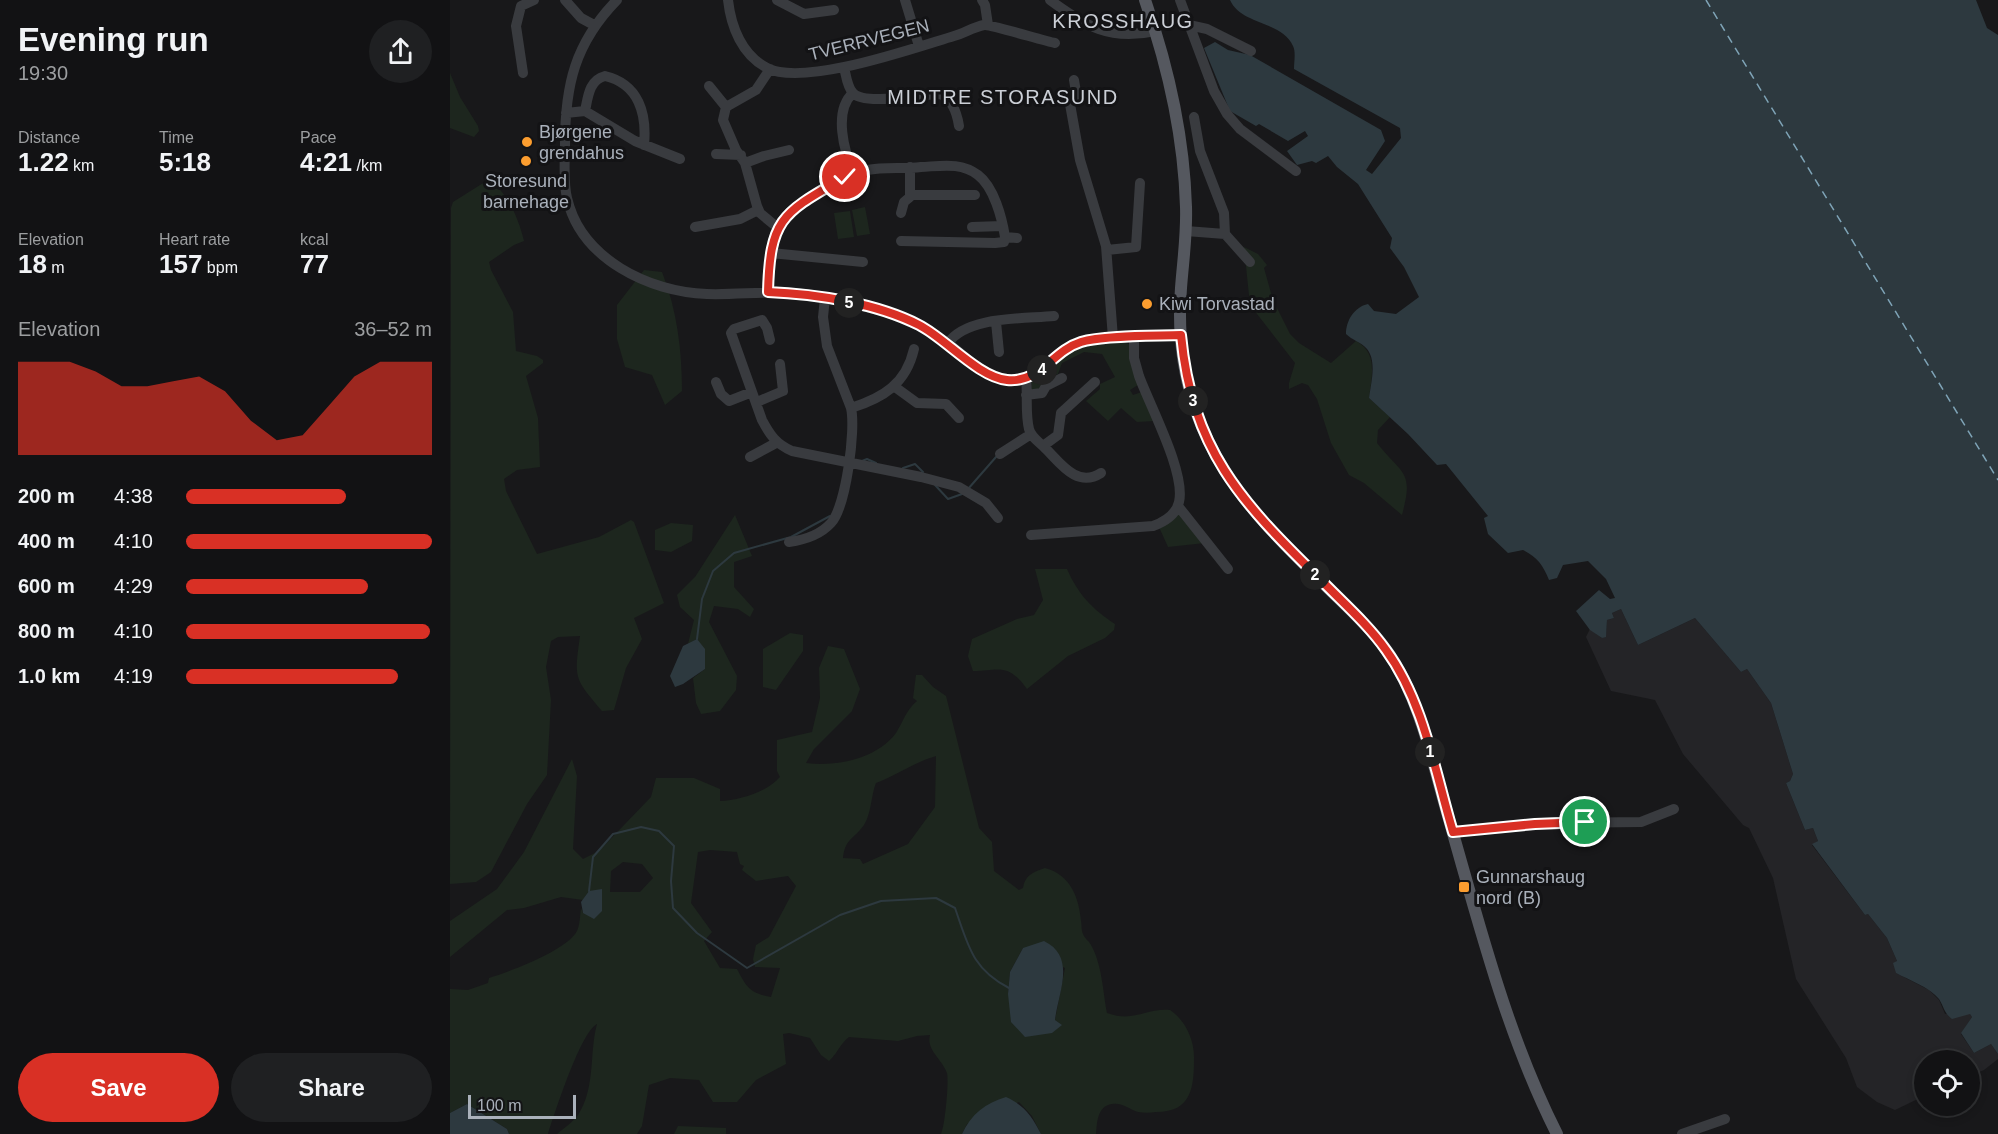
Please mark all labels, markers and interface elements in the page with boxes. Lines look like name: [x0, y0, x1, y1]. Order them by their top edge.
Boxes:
district label: KROSSHAUG: [1052, 10, 1194, 32]
street label: TVERRVEGEN: [807, 15, 931, 65]
button: share: [369, 20, 432, 83]
text: Evening run: [18, 21, 209, 58]
text: 19:30: [18, 62, 68, 84]
district label: MIDTRE STORASUND: [887, 86, 1119, 108]
place label: Bjørgene grendahus: [539, 122, 624, 163]
text: Distance: [18, 129, 80, 146]
text: Time: [159, 129, 194, 146]
text: Pace: [300, 129, 336, 146]
marker: Bjørgene grendahus: [520, 135, 534, 149]
text: 1.22: [18, 147, 69, 177]
text: 5:18: [159, 147, 211, 177]
text: 4:21: [300, 147, 352, 177]
pin: [819, 151, 870, 202]
marker: Storesund barnehage: [519, 154, 533, 168]
text: km: [69, 157, 94, 174]
text: /km: [352, 157, 382, 174]
icon: check: [828, 160, 861, 193]
place label: Storesund barnehage: [483, 171, 569, 212]
text: Elevation: [18, 231, 84, 248]
text: Heart rate: [159, 231, 230, 248]
text: kcal: [300, 231, 328, 248]
text: 18: [18, 249, 47, 279]
text: 157: [159, 249, 202, 279]
text: 77: [300, 249, 329, 279]
text: m: [47, 259, 65, 276]
text: bpm: [202, 259, 238, 276]
pin: 5: [834, 288, 864, 318]
text: 5: [845, 294, 853, 311]
place label: Kiwi Torvastad: [1159, 294, 1275, 314]
marker: Kiwi Torvastad: [1140, 297, 1154, 311]
text: Elevation: [18, 318, 100, 340]
text: 36–52 m: [354, 318, 432, 340]
pin: 4: [1027, 355, 1057, 385]
text: 4: [1038, 361, 1046, 378]
pin: 3: [1178, 386, 1208, 416]
text: 3: [1189, 392, 1197, 409]
text: 200 m: [18, 485, 75, 507]
text: 4:38: [114, 485, 153, 507]
text: 400 m: [18, 530, 75, 552]
text: 4:10: [114, 530, 153, 552]
pin: 2: [1300, 560, 1330, 590]
text: 2: [1311, 566, 1319, 583]
text: 600 m: [18, 575, 75, 597]
text: 4:29: [114, 575, 153, 597]
text: 800 m: [18, 620, 75, 642]
text: 4:10: [114, 620, 153, 642]
text: 1.0 km: [18, 665, 80, 687]
text: 4:19: [114, 665, 153, 687]
pin: 1: [1415, 737, 1445, 767]
text: 1: [1426, 743, 1434, 760]
pin: [1559, 796, 1610, 847]
icon: arrive: [1568, 805, 1601, 838]
place label: Gunnarshaug nord (B): [1476, 867, 1585, 908]
marker: Gunnarshaug nord (B): [1457, 880, 1471, 894]
map controls: [1914, 1050, 1980, 1116]
button: locate: [1914, 1050, 1980, 1116]
button: Save: [18, 1053, 219, 1122]
button: Share: [231, 1053, 432, 1122]
scale bar: [468, 1092, 576, 1120]
text: 100 m: [477, 1097, 521, 1114]

